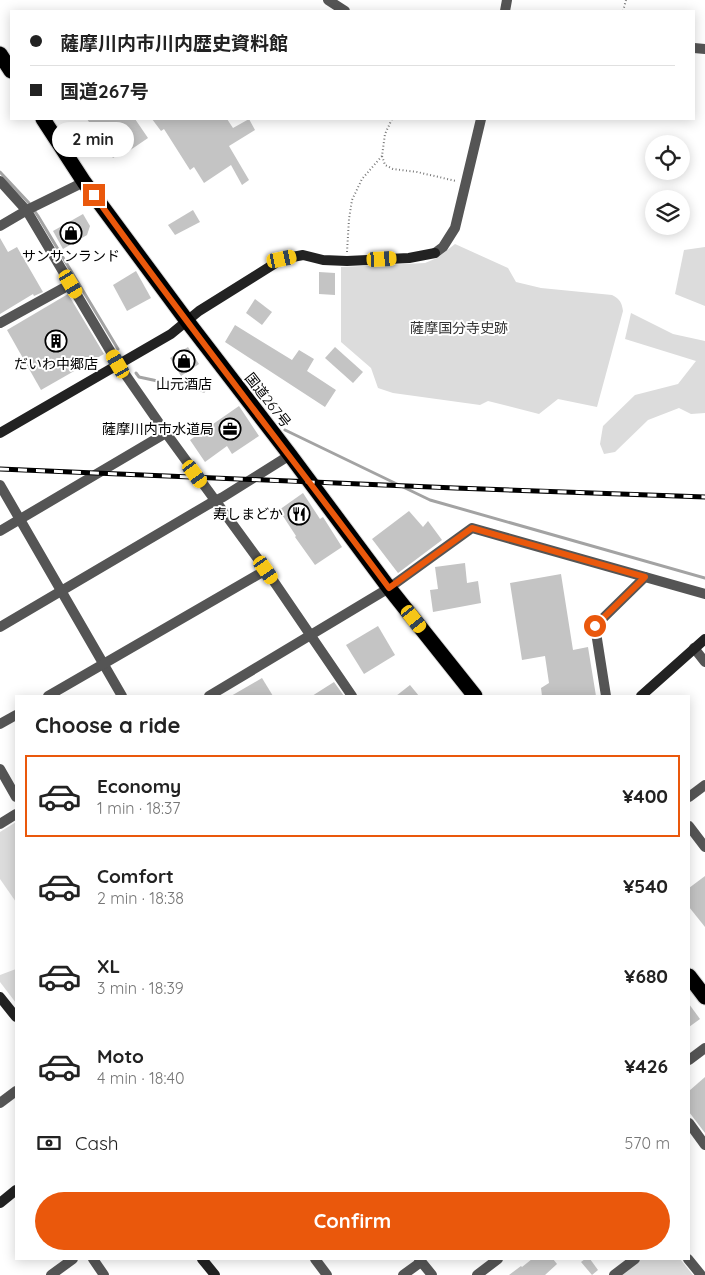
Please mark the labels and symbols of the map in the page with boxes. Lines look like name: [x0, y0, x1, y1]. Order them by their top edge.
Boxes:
callout: 2 min: [53, 122, 135, 158]
route end: [83, 184, 105, 206]
shop icon: サンサンランド: [59, 221, 83, 245]
place label: サンサンランド: [22, 247, 120, 265]
car: [265, 249, 298, 269]
car: [366, 251, 397, 267]
car: [56, 267, 85, 301]
park label: 薩摩国分寺史跡: [410, 319, 508, 337]
building icon: だいわ中郷店: [44, 329, 68, 353]
car: [104, 347, 131, 381]
shop icon: 山元酒店: [172, 349, 196, 373]
place label: だいわ中郷店: [14, 355, 98, 373]
street label: 国道267号: [241, 369, 295, 431]
place label: 山元酒店: [156, 375, 212, 393]
office icon: 薩摩川内市水道局: [218, 417, 242, 441]
place label: 薩摩川内市水道局: [102, 420, 214, 438]
car: [180, 457, 209, 491]
restaurant icon: 寿しまどか: [287, 502, 311, 526]
place label: 寿しまどか: [213, 505, 283, 523]
car: [251, 553, 280, 587]
car: [398, 603, 429, 635]
route start: [584, 615, 606, 637]

